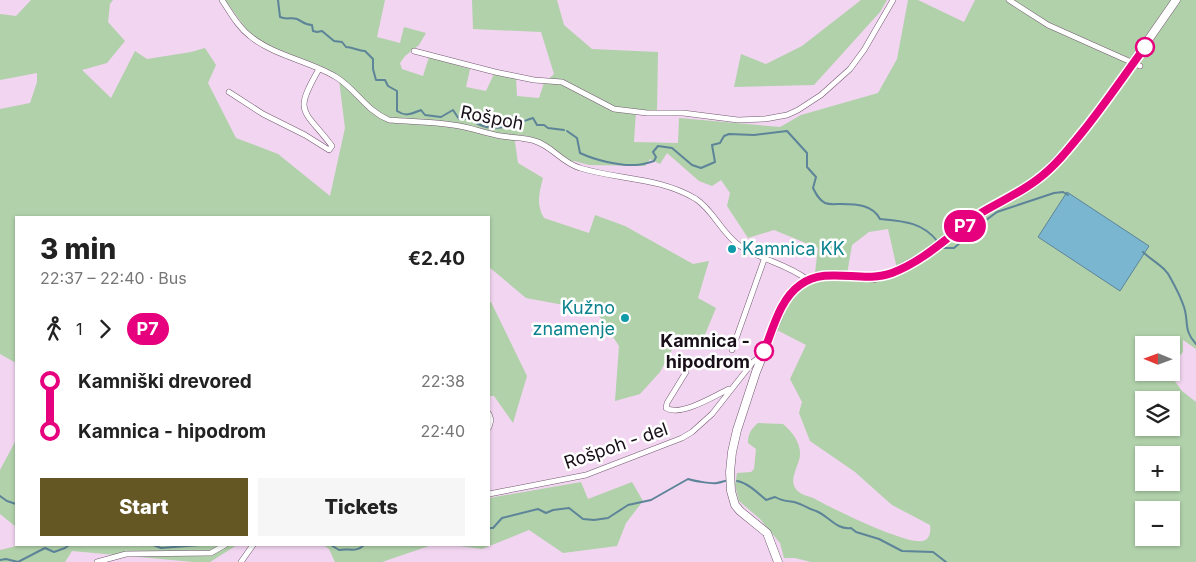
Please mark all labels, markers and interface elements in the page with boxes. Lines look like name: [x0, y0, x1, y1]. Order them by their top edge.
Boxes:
unlabelled marker: [1135, 37, 1155, 57]
street label: Rošpoh: [459, 101, 526, 134]
line badge: P7: [942, 210, 988, 242]
text: P7: [954, 215, 976, 236]
text: 3 min: [40, 232, 116, 266]
place label: Kamnica KK: [742, 238, 845, 259]
marker: Kamnica KK: [726, 243, 738, 255]
text: €2.40: [408, 247, 465, 270]
text: 22:37 – 22:40 · Bus: [40, 268, 187, 288]
place label: Kužno znamenje: [533, 297, 615, 339]
marker: Kužno znamenje: [619, 312, 631, 324]
icon: walk: [40, 315, 68, 343]
icon: forward: [91, 315, 119, 343]
text: P7: [137, 318, 159, 339]
text: 1: [76, 319, 83, 339]
place label: Kamnica - hipodrom: [660, 330, 750, 372]
north arrow: [1135, 336, 1180, 381]
map controls: [1135, 336, 1180, 546]
marker: Kamnica - hipodrom: [754, 341, 774, 361]
text: Kamniški drevored: [78, 370, 252, 393]
text: 22:38: [421, 371, 465, 391]
button: layers: [1135, 391, 1180, 436]
street label: Rošpoh - del: [561, 418, 670, 473]
text: Kamnica - hipodrom: [78, 420, 266, 443]
text: 22:40: [420, 421, 465, 441]
button: +: [1135, 446, 1180, 491]
button: Start: [40, 478, 248, 536]
button: Tickets: [258, 478, 465, 536]
button: −: [1135, 501, 1180, 546]

